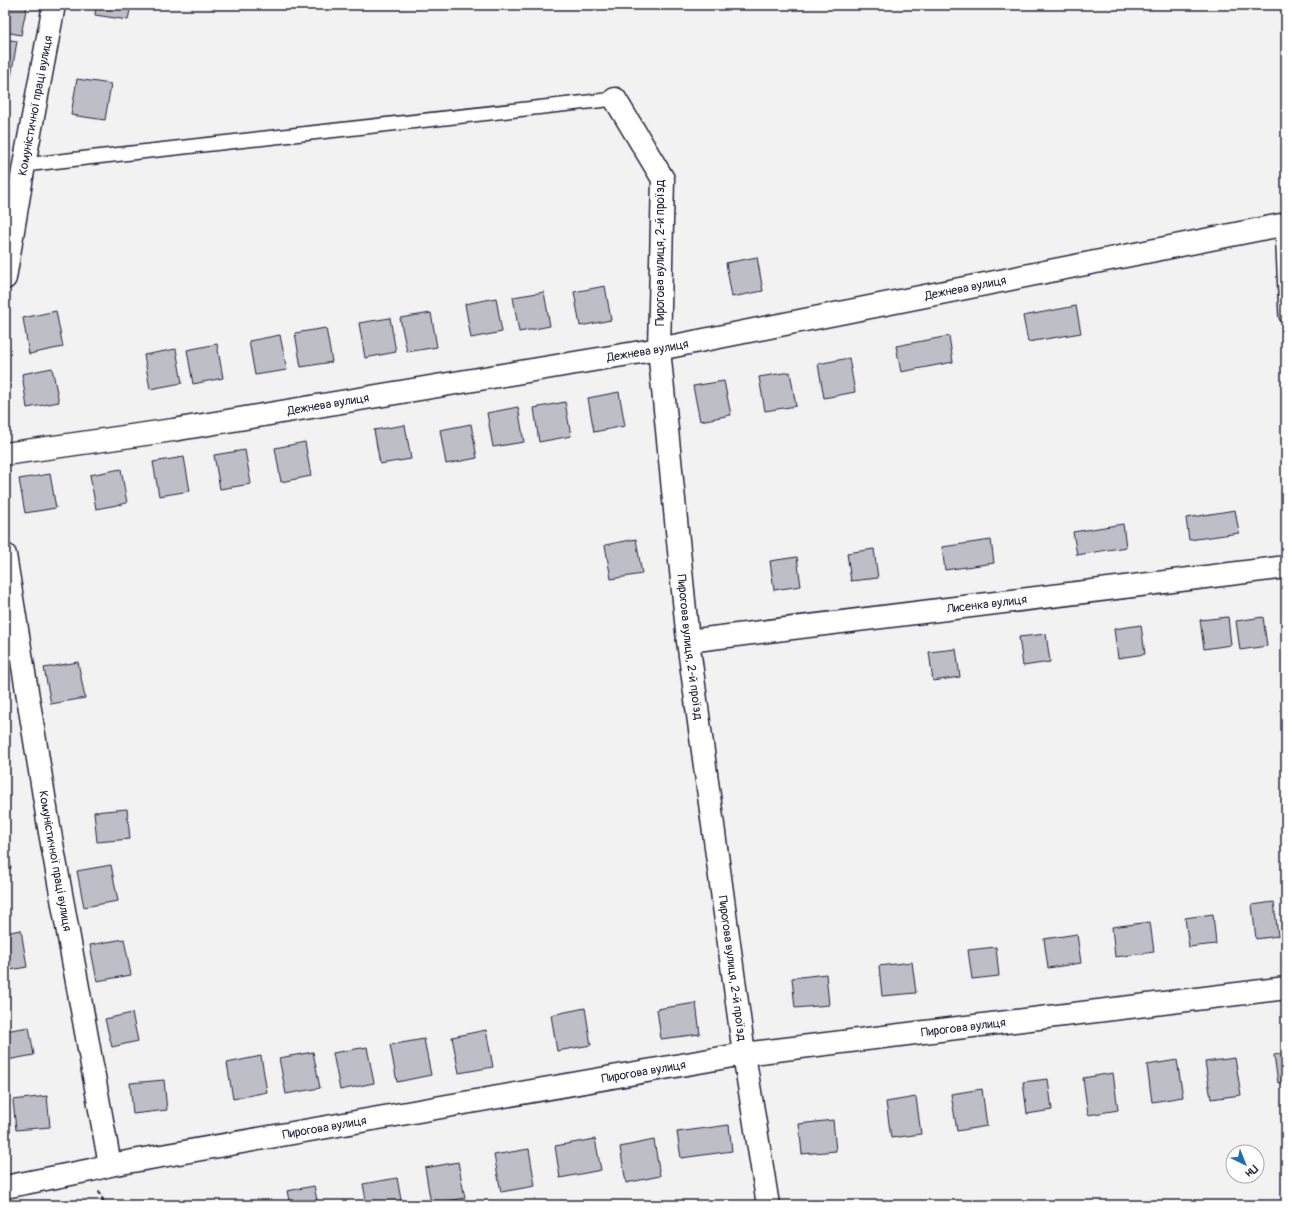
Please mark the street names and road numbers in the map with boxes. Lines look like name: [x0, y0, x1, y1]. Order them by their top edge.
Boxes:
street label: Комуністичної праці вулиця: [15, 34, 56, 177]
street label: Пирогова вулиця, 2-й проїзд: [653, 179, 668, 326]
street label: Дежнева вулиця: [923, 272, 1008, 304]
street label: Дежнева вулиця: [605, 336, 690, 365]
street label: Дежнева вулиця: [285, 390, 371, 419]
street label: Пирогова вулиця, 2-й проїзд: [674, 574, 706, 721]
street label: Лисенка вулиця: [945, 592, 1028, 617]
street label: Комуністичної праці вулиця: [36, 789, 75, 933]
street label: Пирогова вулиця, 2-й проїзд: [715, 895, 750, 1043]
street label: Пирогова вулиця: [920, 1015, 1007, 1040]
street label: Пирогова вулиця: [600, 1057, 687, 1086]
street label: Пирогова вулиця: [281, 1113, 368, 1142]

